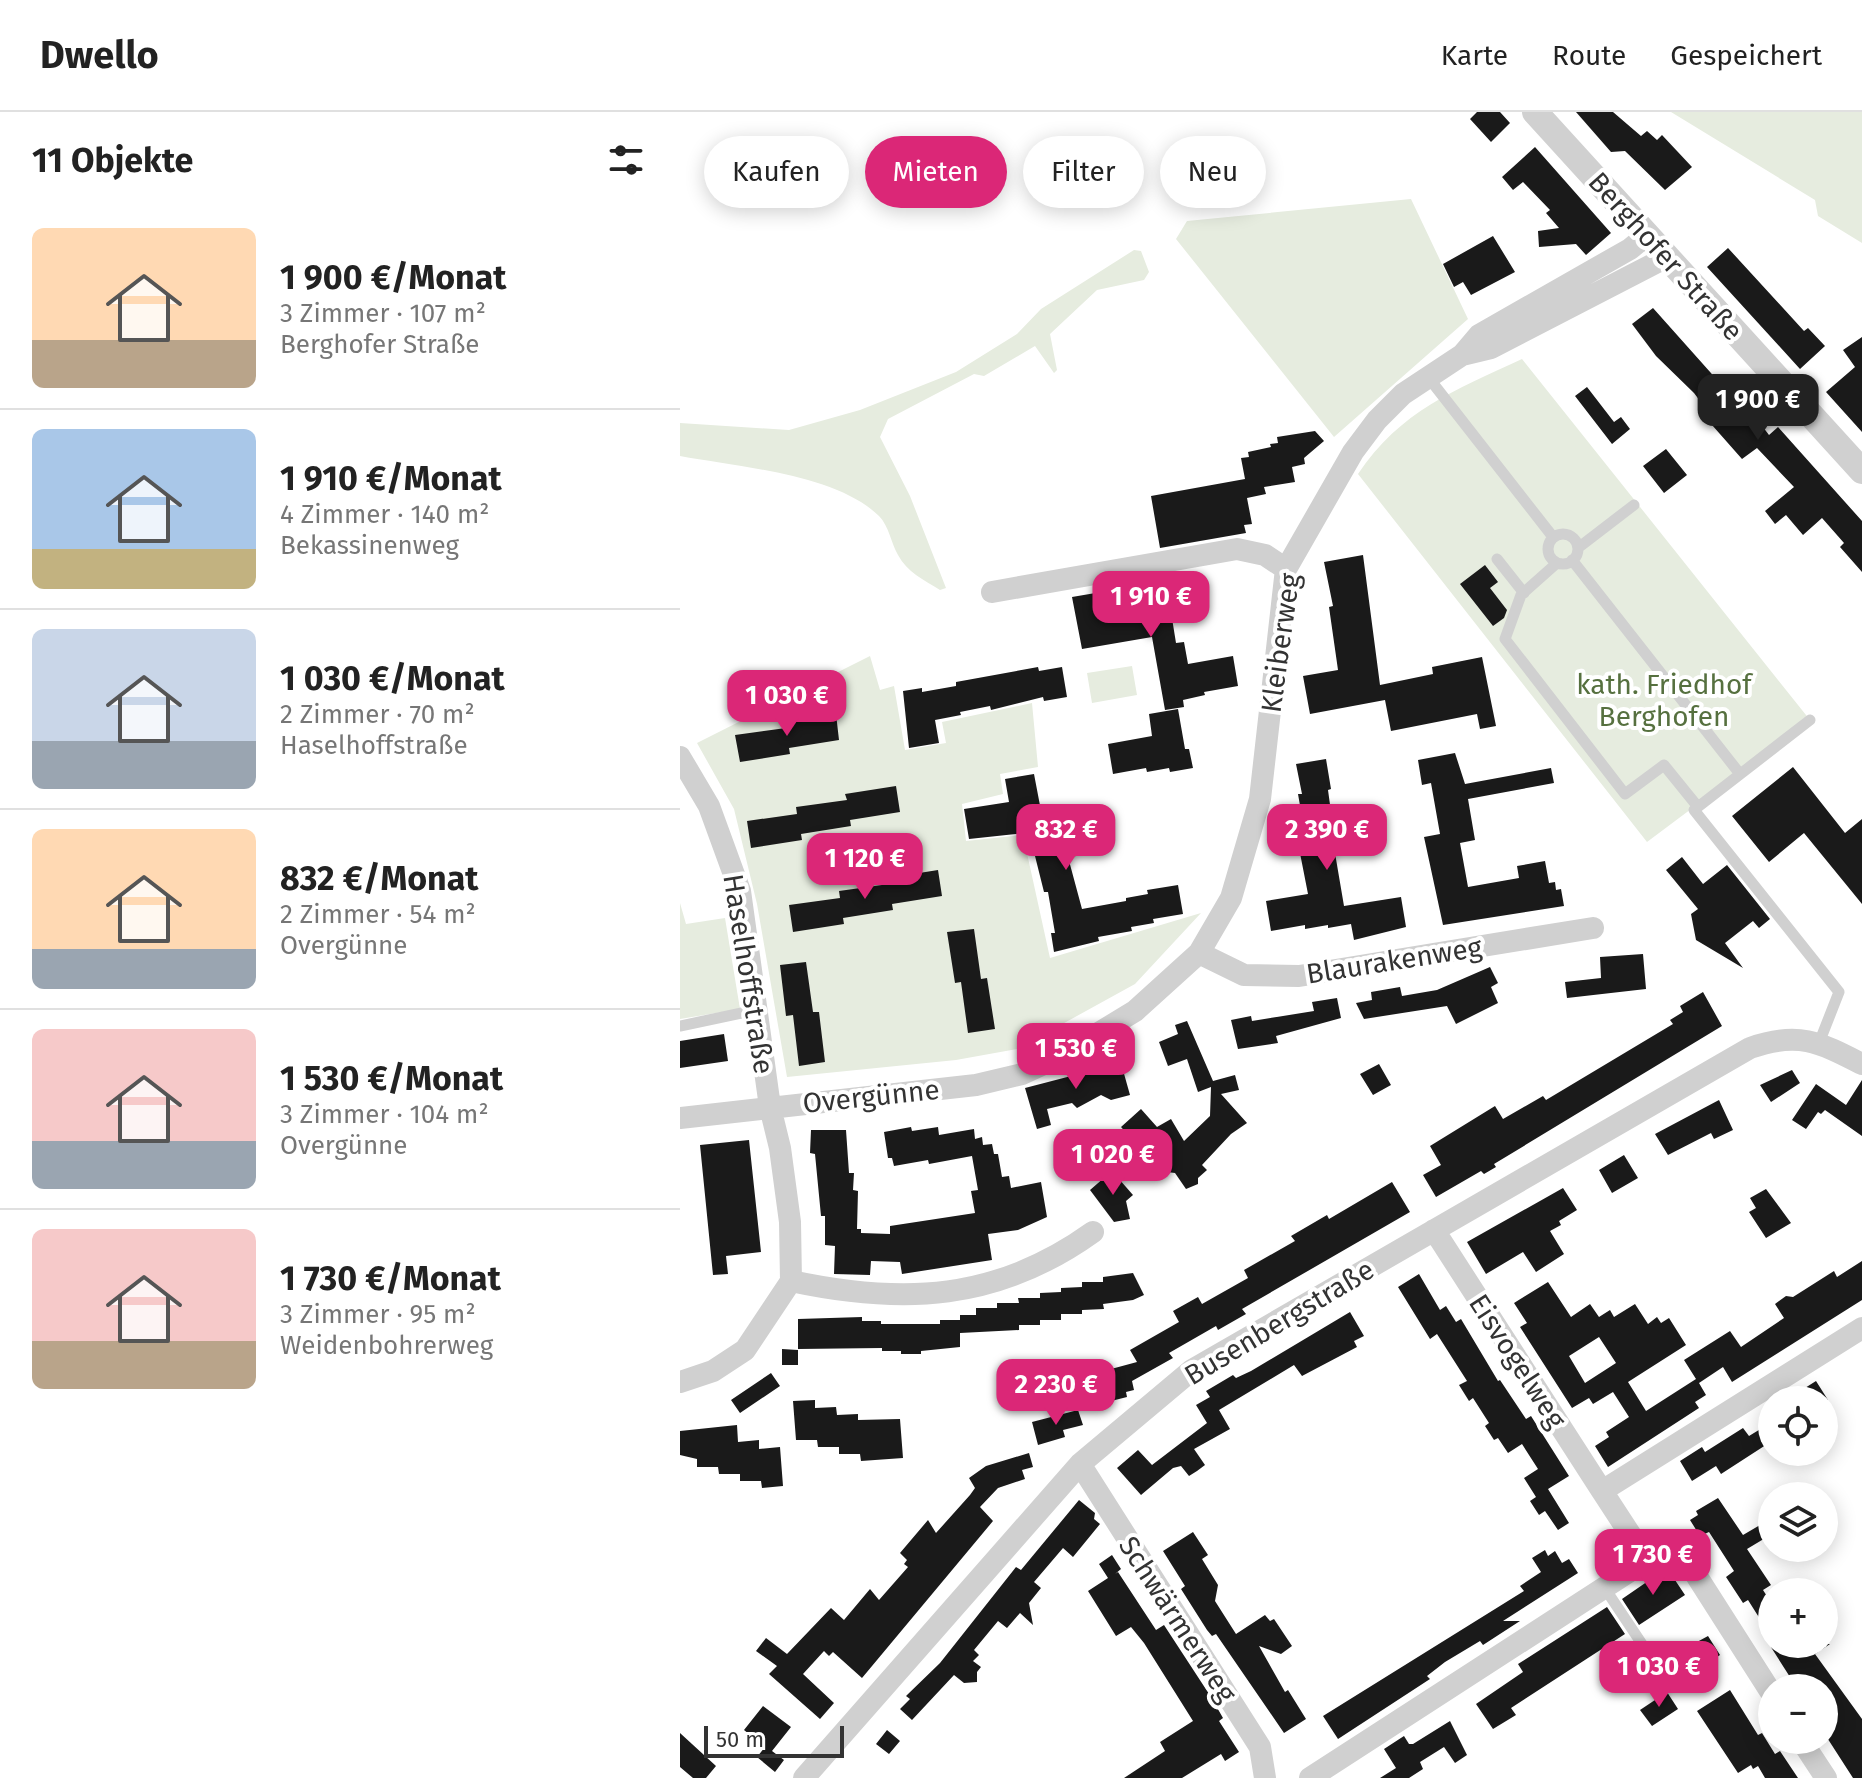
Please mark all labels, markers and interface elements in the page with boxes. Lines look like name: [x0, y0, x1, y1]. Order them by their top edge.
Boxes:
text: Dwello: [40, 32, 159, 78]
text: Karte: [1441, 39, 1508, 72]
text: Route: [1552, 39, 1626, 72]
text: Gespeichert: [1670, 39, 1822, 72]
chip: Kaufen: [704, 136, 849, 208]
chip: Mieten: [865, 136, 1007, 208]
chip: Filter: [1023, 136, 1144, 208]
chip: Neu: [1160, 136, 1266, 208]
icon: filters: [604, 138, 648, 182]
text: 11 Objekte: [32, 140, 193, 181]
street label: Berghofer Straße: [1581, 165, 1750, 347]
text: 1 900 €/Monat: [280, 257, 506, 298]
icon: home: [96, 260, 192, 356]
text: 3 Zimmer · 107 m²: [280, 298, 486, 329]
text: Berghofer Straße: [280, 329, 480, 360]
pin: 1 900 €: [1684, 374, 1832, 442]
text: 1 900 €: [1716, 384, 1800, 415]
text: 1 910 €/Monat: [280, 458, 502, 499]
icon: home: [96, 461, 192, 557]
text: 4 Zimmer · 140 m²: [280, 499, 489, 530]
text: Bekassinenweg: [280, 530, 459, 561]
pin: 1 910 €: [1077, 571, 1225, 639]
street label: Kleiberweg: [1254, 571, 1307, 715]
text: 1 910 €: [1110, 581, 1192, 612]
text: 1 030 €/Monat: [280, 658, 505, 699]
icon: home: [96, 661, 192, 757]
park label: kath. Friedhof Berghofen: [1576, 668, 1754, 733]
pin: 1 030 €: [713, 670, 861, 738]
text: 1 030 €: [745, 680, 829, 711]
text: 2 Zimmer · 70 m²: [280, 699, 475, 730]
text: Haselhoffstraße: [280, 730, 468, 761]
pin: 832 €: [1010, 804, 1122, 872]
pin: 2 390 €: [1253, 804, 1401, 872]
text: 832 €: [1034, 814, 1098, 845]
text: 2 390 €: [1285, 814, 1369, 845]
pin: 1 120 €: [791, 833, 939, 901]
text: 1 120 €: [825, 843, 905, 874]
text: 832 €/Monat: [280, 858, 478, 899]
icon: home: [96, 861, 192, 957]
street label: Haselhoffstraße: [716, 872, 781, 1076]
text: 2 Zimmer · 54 m²: [280, 899, 476, 930]
text: Overgünne: [280, 930, 408, 961]
street label: Blaurakenweg: [1304, 930, 1485, 991]
pin: 1 530 €: [1002, 1023, 1150, 1091]
text: 1 530 €: [1035, 1033, 1117, 1064]
text: 1 530 €/Monat: [280, 1058, 503, 1099]
icon: home: [96, 1061, 192, 1157]
street label: Overgünne: [801, 1073, 941, 1120]
text: 3 Zimmer · 104 m²: [280, 1099, 489, 1130]
pin: 1 020 €: [1039, 1129, 1187, 1197]
text: Overgünne: [280, 1130, 408, 1161]
text: 1 020 €: [1071, 1139, 1155, 1170]
street label: Busenbergstraße: [1179, 1253, 1380, 1392]
text: 1 730 €/Monat: [280, 1258, 501, 1299]
icon: home: [96, 1261, 192, 1357]
street label: Eisvogelweg: [1462, 1288, 1573, 1435]
text: 3 Zimmer · 95 m²: [280, 1299, 476, 1330]
text: Weidenbohrerweg: [280, 1330, 493, 1361]
pin: 2 230 €: [982, 1359, 1130, 1427]
text: 2 230 €: [1014, 1369, 1098, 1400]
map controls: [1758, 1386, 1838, 1754]
button: locate: [1758, 1386, 1838, 1466]
button: layers: [1758, 1482, 1838, 1562]
pin: 1 730 €: [1579, 1529, 1727, 1597]
street label: Schwärmerweg: [1112, 1530, 1244, 1709]
text: 1 730 €: [1613, 1539, 1693, 1570]
button: +: [1758, 1578, 1838, 1658]
pin: 1 030 €: [1585, 1641, 1733, 1709]
text: 1 030 €: [1617, 1651, 1701, 1682]
button: −: [1758, 1674, 1838, 1754]
scale bar: [704, 1722, 844, 1758]
text: 50 m: [716, 1726, 764, 1753]

